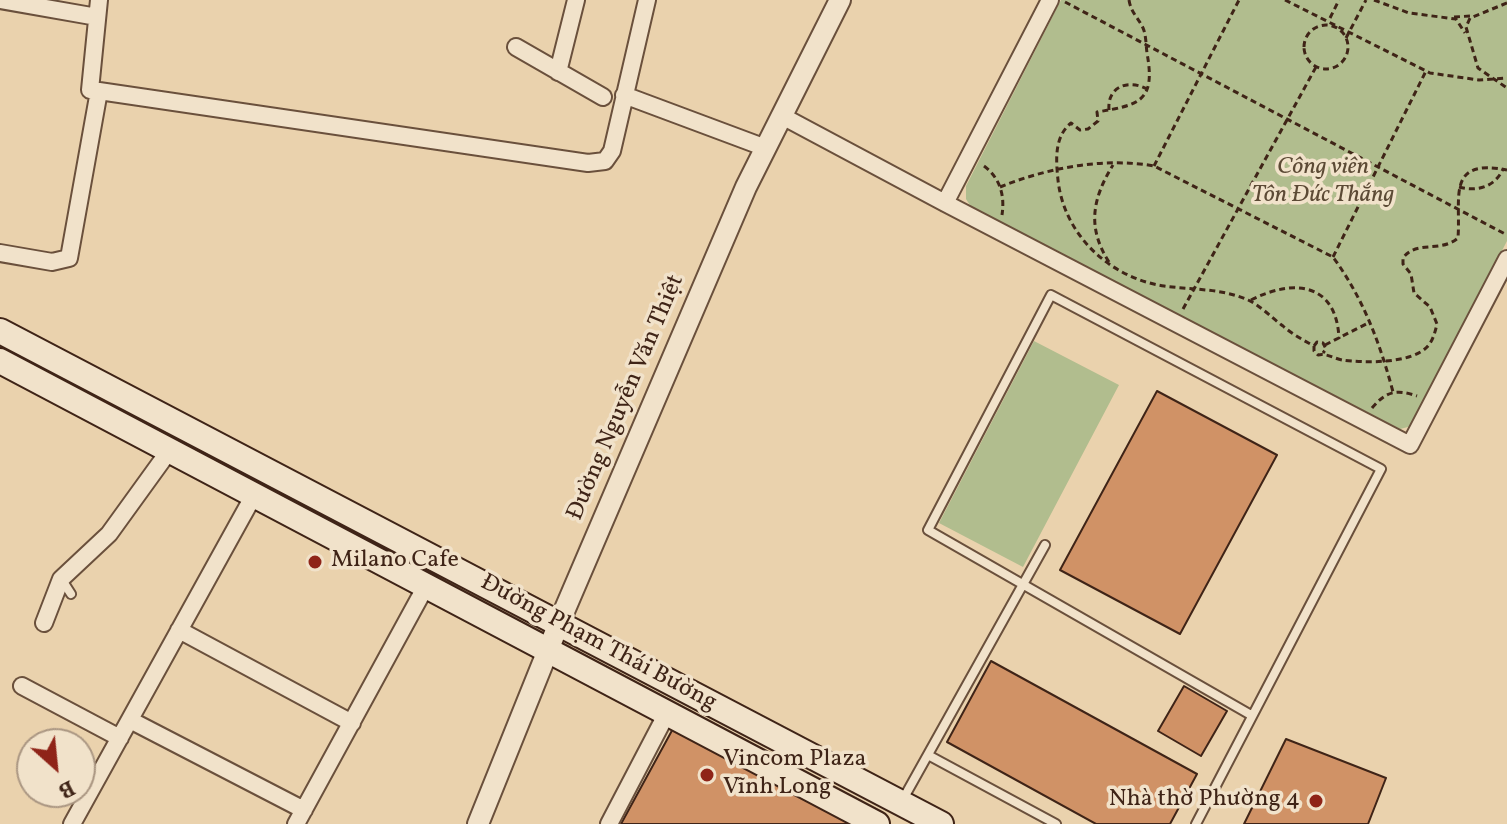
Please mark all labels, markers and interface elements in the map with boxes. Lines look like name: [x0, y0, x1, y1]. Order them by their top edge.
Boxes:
park label: Công viên Tôn Đức Thắng: [1252, 155, 1394, 211]
street label: Đường Nguyễn Văn Thiệt: [562, 271, 692, 525]
place label: Milano Cafe: [331, 548, 459, 576]
marker: Milano Cafe: [306, 553, 324, 571]
street label: Đường Phạm Thái Bường: [475, 569, 721, 719]
north arrow: [16, 728, 96, 808]
place label: Vincom Plaza Vĩnh Long: [723, 747, 866, 803]
marker: Vincom Plaza Vĩnh Long: [698, 766, 716, 784]
text: B: [53, 771, 80, 805]
place label: Nhà thờ Phường 4: [1109, 787, 1300, 815]
marker: Nhà thờ Phường 4: [1307, 792, 1325, 810]

